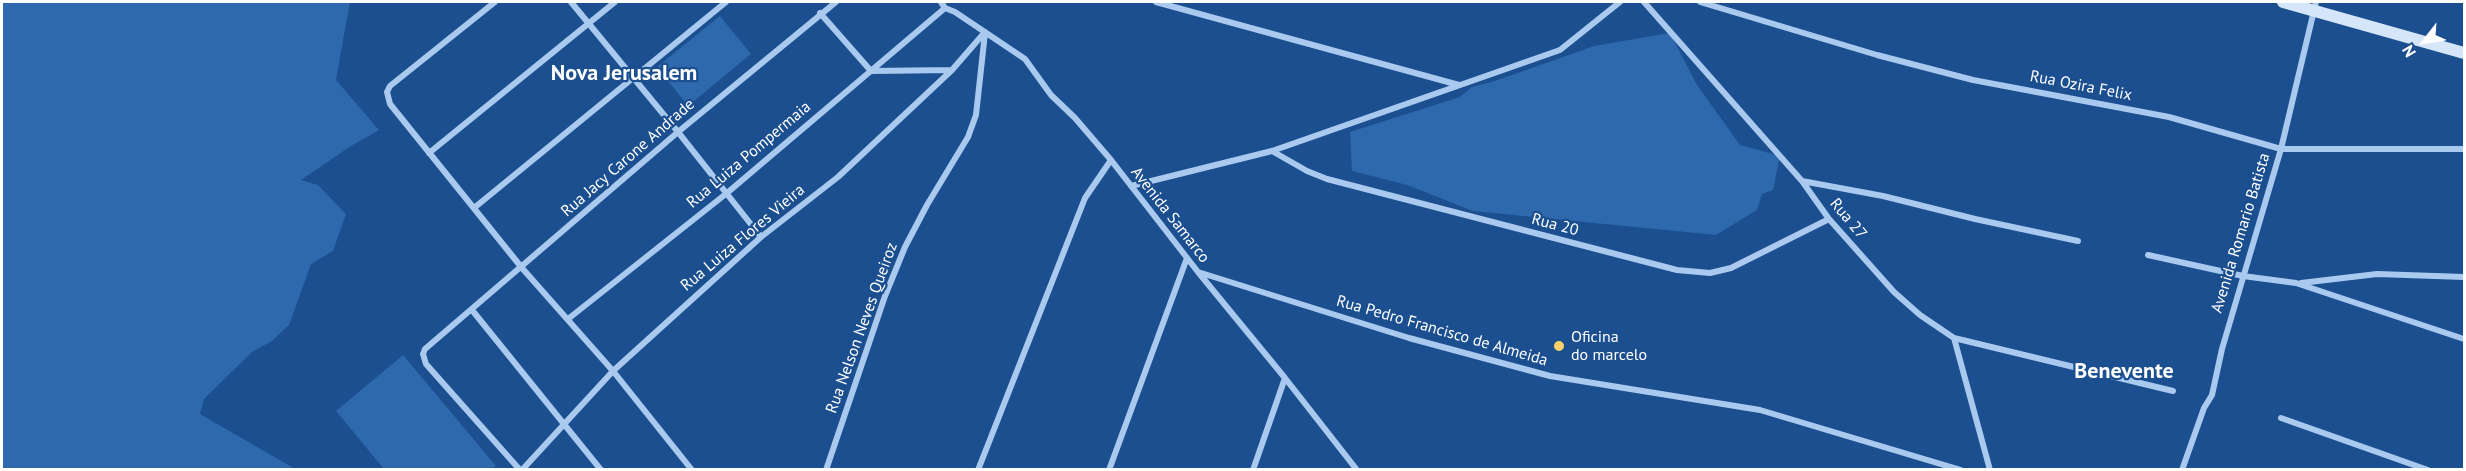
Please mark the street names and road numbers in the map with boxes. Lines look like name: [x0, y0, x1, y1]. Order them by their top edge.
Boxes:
street label: Rua Ozira Felix: [2028, 67, 2134, 105]
street label: Rua Jacy Carone Andrade: [557, 95, 699, 221]
street label: Rua Luiza Pompermaia: [683, 98, 815, 212]
street label: Avenida Romario Batista: [2208, 151, 2274, 315]
street label: Avenida Samarco: [1127, 163, 1213, 267]
street label: Rua Luiza Flores Vieira: [677, 181, 809, 295]
street label: Rua 27: [1825, 195, 1871, 243]
street label: Rua 20: [1530, 210, 1580, 240]
street label: Rua Nelson Neves Queiroz: [822, 240, 902, 416]
street label: Rua Pedro Francisco de Almeida: [1334, 292, 1550, 370]

